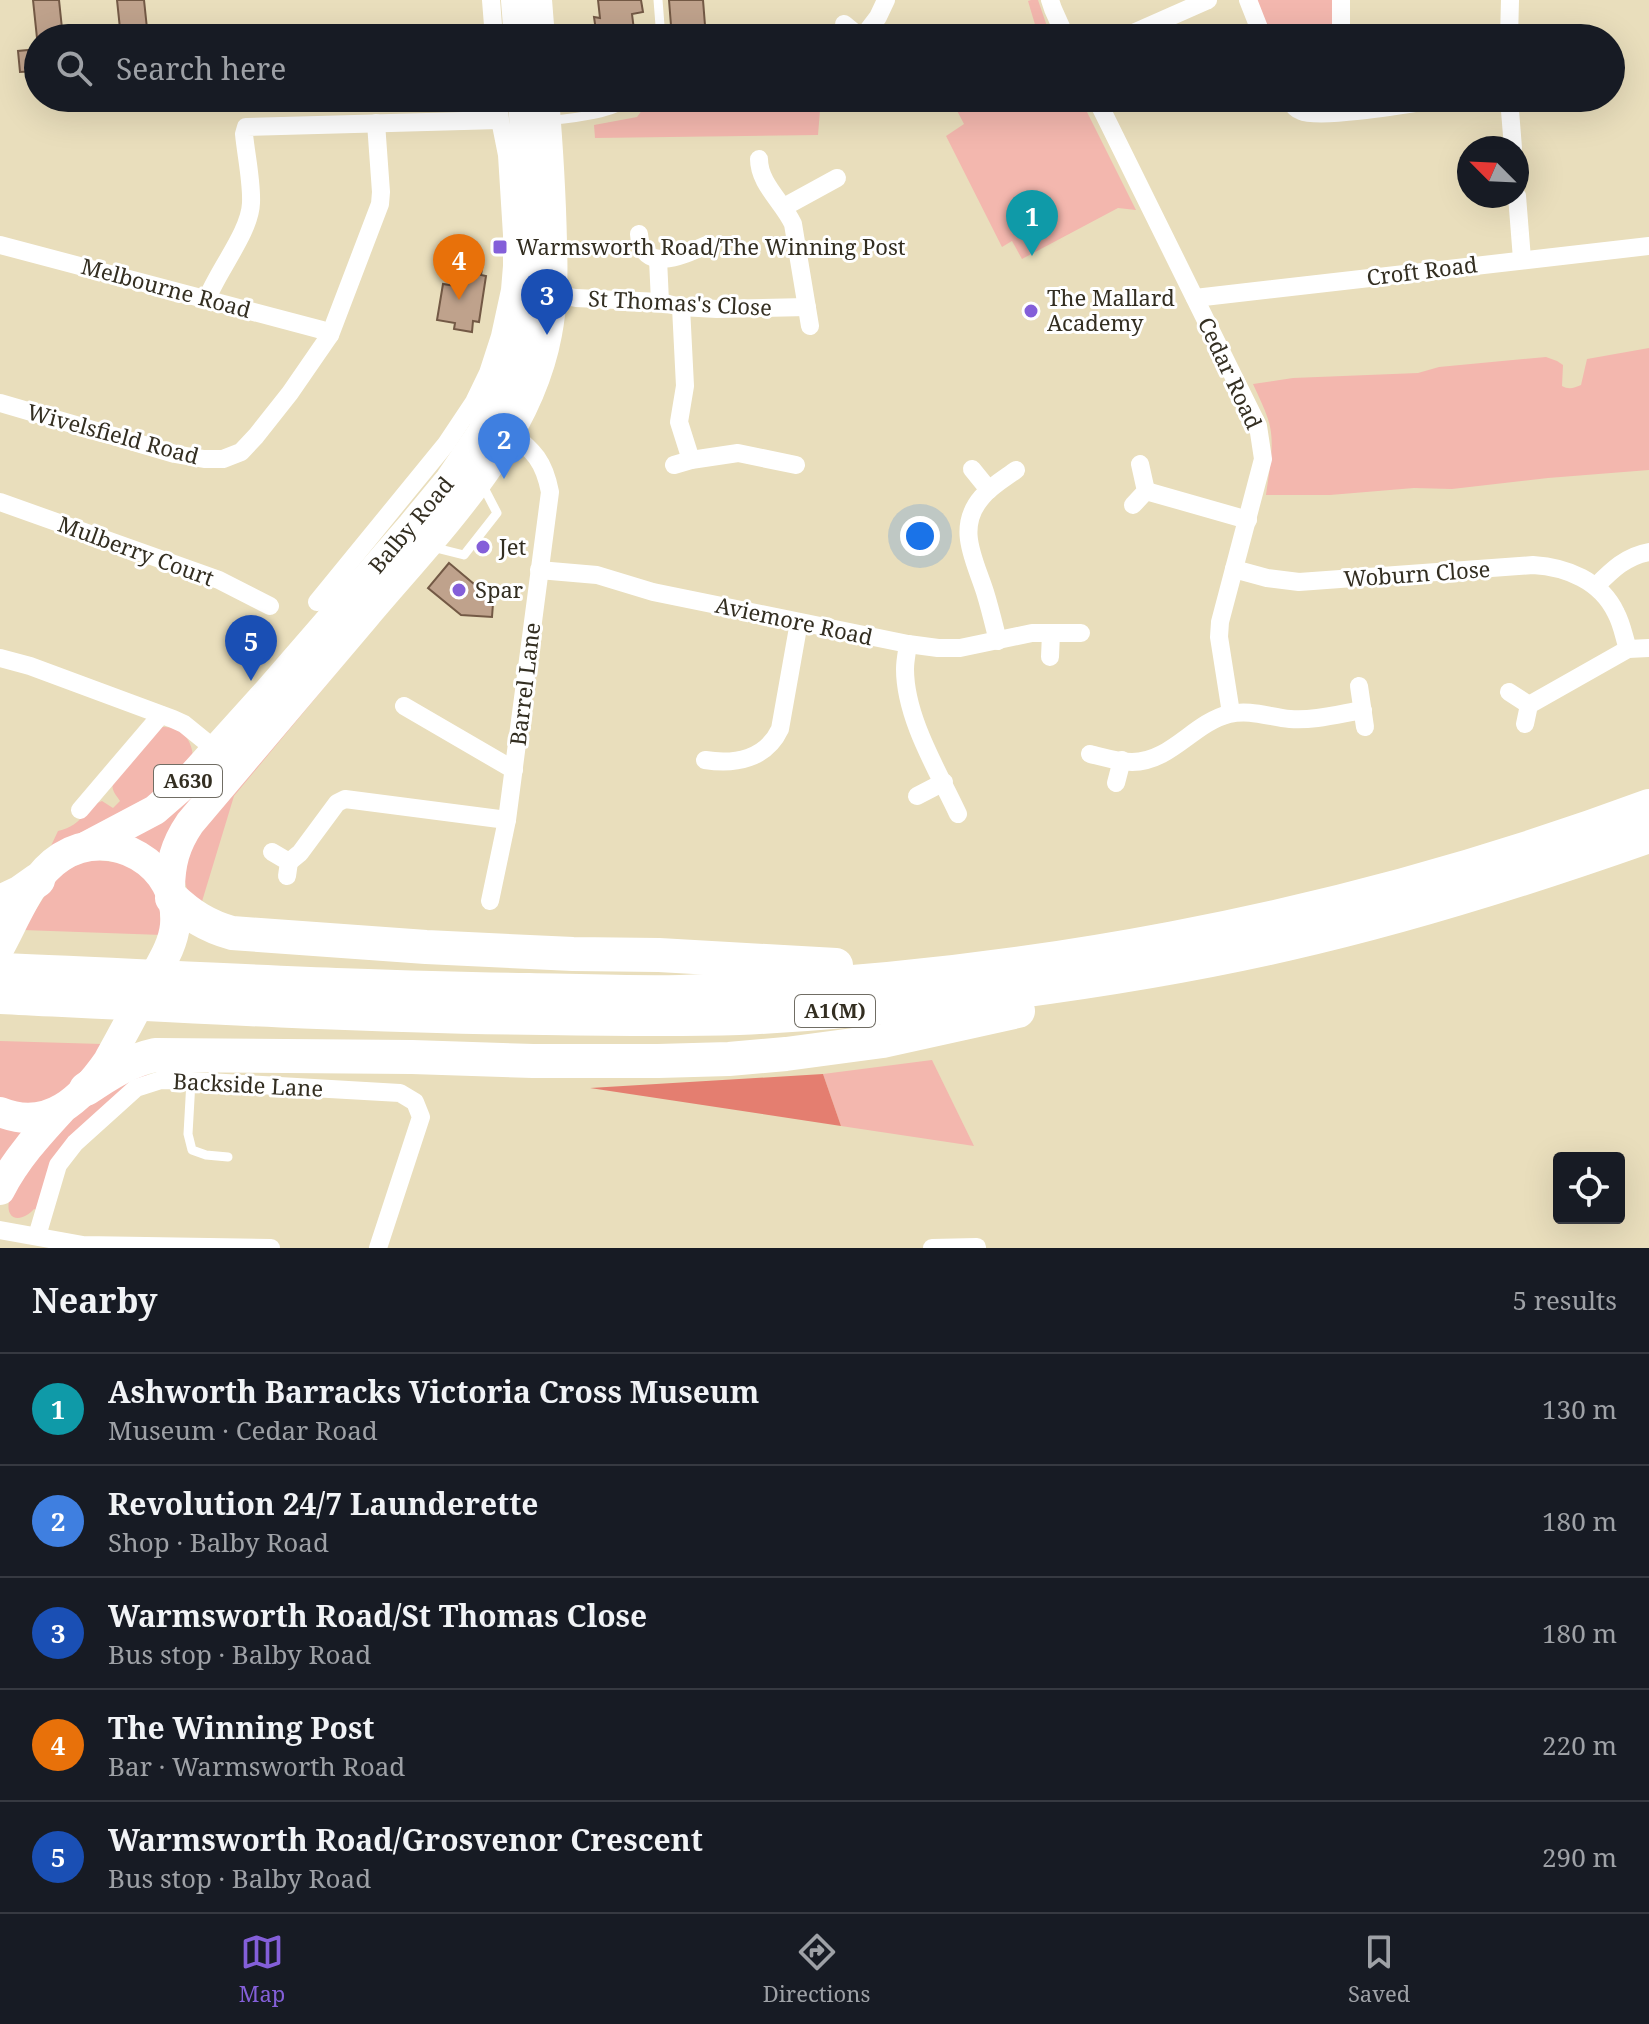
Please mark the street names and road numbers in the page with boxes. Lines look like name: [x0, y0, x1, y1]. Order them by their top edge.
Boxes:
street label: Croft Road: [1365, 248, 1479, 292]
street label: Melbourne Road: [78, 250, 255, 324]
street label: St Thomas's Close: [587, 282, 773, 322]
street label: Cedar Road: [1192, 312, 1270, 434]
street label: Wivelsfield Road: [24, 396, 203, 471]
street label: Balby Road: [361, 469, 460, 579]
street label: Mulberry Court: [54, 508, 219, 592]
street label: Woburn Close: [1343, 553, 1491, 593]
street label: Aviemore Road: [713, 589, 876, 651]
street label: Barrel Lane: [502, 621, 546, 747]
road number: A630: [154, 765, 222, 797]
road number: A1(M): [795, 995, 875, 1027]
street label: Backside Lane: [172, 1065, 324, 1103]

